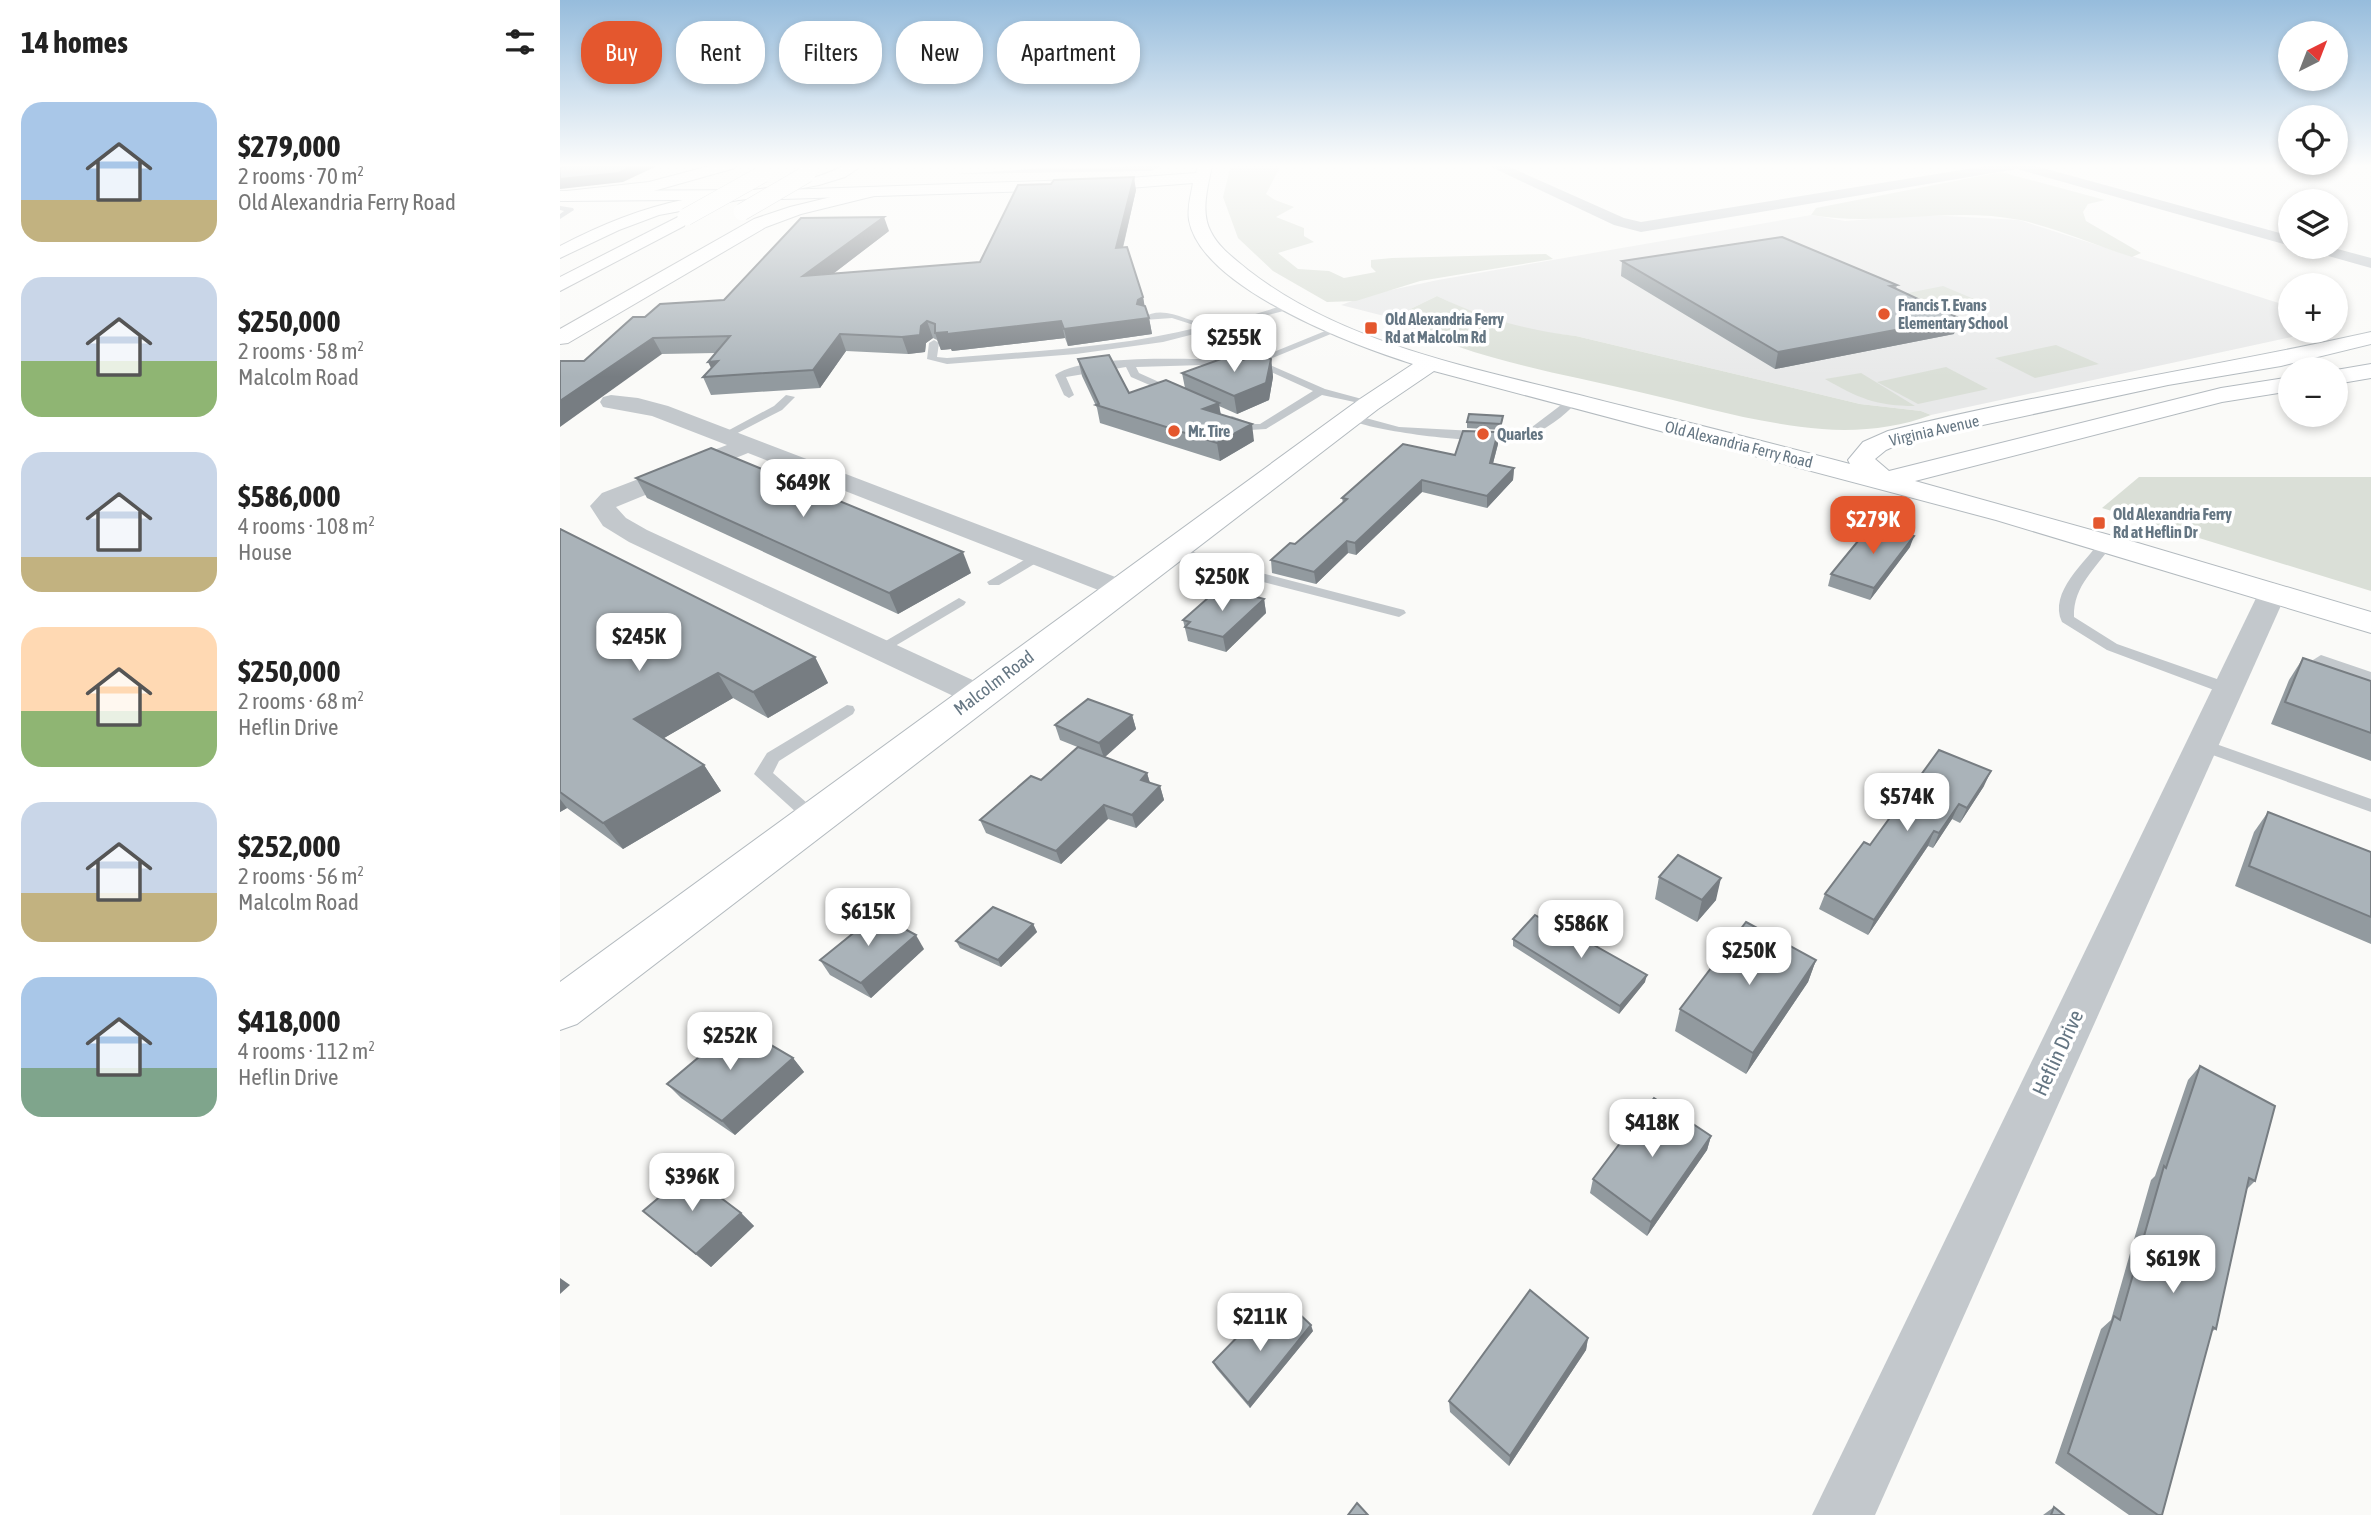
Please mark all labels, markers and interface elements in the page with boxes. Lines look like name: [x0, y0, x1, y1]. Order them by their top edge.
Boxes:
chip: Buy: [581, 21, 662, 84]
chip: Rent: [676, 21, 765, 84]
chip: Filters: [779, 21, 882, 84]
chip: New: [896, 21, 983, 84]
chip: Apartment: [997, 21, 1140, 84]
north arrow: [2278, 21, 2348, 91]
map controls: [2278, 21, 2348, 427]
icon: filters: [501, 23, 539, 61]
text: 14 homes: [21, 25, 128, 59]
button: locate: [2278, 105, 2348, 175]
text: $279,000: [238, 129, 341, 163]
icon: home: [77, 130, 161, 214]
text: 2 rooms · 70 m²: [238, 163, 364, 189]
text: Old Alexandria Ferry Road: [238, 189, 456, 215]
button: layers: [2278, 189, 2348, 259]
button: +: [2278, 273, 2348, 343]
place label: Francis T. Evans Elementary School: [1898, 296, 2009, 332]
text: $250,000: [238, 304, 341, 338]
icon: home: [77, 305, 161, 389]
marker: Francis T. Evans Elementary School: [1876, 306, 1892, 322]
place label: Old Alexandria Ferry Rd at Malcolm Rd: [1385, 310, 1504, 346]
pin: $255K: [1185, 314, 1283, 374]
marker: Old Alexandria Ferry Rd at Malcolm Rd: [1363, 320, 1379, 336]
text: $255K: [1207, 324, 1261, 350]
text: 2 rooms · 58 m²: [238, 338, 364, 364]
button: −: [2278, 357, 2348, 427]
text: Malcolm Road: [238, 364, 359, 390]
street label: Virginia Avenue: [1887, 411, 1981, 450]
street label: Old Alexandria Ferry Road: [1663, 417, 1815, 472]
place label: Mr. Tire: [1188, 422, 1230, 440]
marker: Mr. Tire: [1166, 423, 1182, 439]
place label: Quarles: [1497, 425, 1544, 443]
marker: Quarles: [1475, 426, 1491, 442]
pin: $649K: [754, 460, 852, 519]
text: $649K: [776, 469, 830, 495]
text: $586,000: [238, 479, 341, 513]
icon: home: [77, 480, 161, 564]
pin: $279K: [1824, 496, 1922, 556]
place label: Old Alexandria Ferry Rd at Heflin Dr: [2113, 505, 2232, 541]
text: $279K: [1846, 506, 1900, 532]
text: 4 rooms · 108 m²: [238, 513, 375, 539]
marker: Old Alexandria Ferry Rd at Heflin Dr: [2091, 515, 2107, 531]
text: House: [238, 539, 292, 565]
pin: $250K: [1173, 554, 1271, 613]
text: $250K: [1195, 563, 1249, 589]
pin: $245K: [590, 614, 688, 673]
text: $245K: [612, 623, 666, 649]
street label: Malcolm Road: [950, 646, 1038, 719]
text: $250,000: [238, 654, 341, 688]
icon: home: [77, 655, 161, 739]
text: 2 rooms · 68 m²: [238, 688, 364, 714]
text: Heflin Drive: [238, 714, 339, 740]
pin: $574K: [1858, 774, 1956, 833]
text: $574K: [1880, 783, 1934, 809]
text: $252,000: [238, 829, 341, 863]
icon: home: [77, 830, 161, 914]
text: 2 rooms · 56 m²: [238, 863, 364, 889]
pin: $615K: [819, 888, 917, 948]
text: Malcolm Road: [238, 889, 359, 915]
text: $615K: [841, 898, 895, 924]
pin: $586K: [1532, 900, 1630, 960]
text: $586K: [1554, 910, 1608, 936]
pin: $250K: [1700, 928, 1798, 987]
text: $250K: [1722, 937, 1776, 963]
text: $418,000: [238, 1004, 341, 1038]
icon: home: [77, 1005, 161, 1089]
street label: Heflin Drive: [2027, 1006, 2087, 1099]
pin: $252K: [681, 1012, 779, 1072]
text: $252K: [703, 1022, 757, 1048]
text: 4 rooms · 112 m²: [238, 1038, 375, 1064]
text: Heflin Drive: [238, 1064, 339, 1090]
pin: $418K: [1603, 1100, 1701, 1159]
text: $418K: [1625, 1109, 1679, 1135]
pin: $396K: [643, 1154, 741, 1213]
text: $396K: [665, 1163, 719, 1189]
pin: $619K: [2124, 1236, 2222, 1295]
text: $619K: [2146, 1245, 2200, 1271]
pin: $211K: [1211, 1294, 1309, 1353]
text: $211K: [1233, 1303, 1287, 1329]

